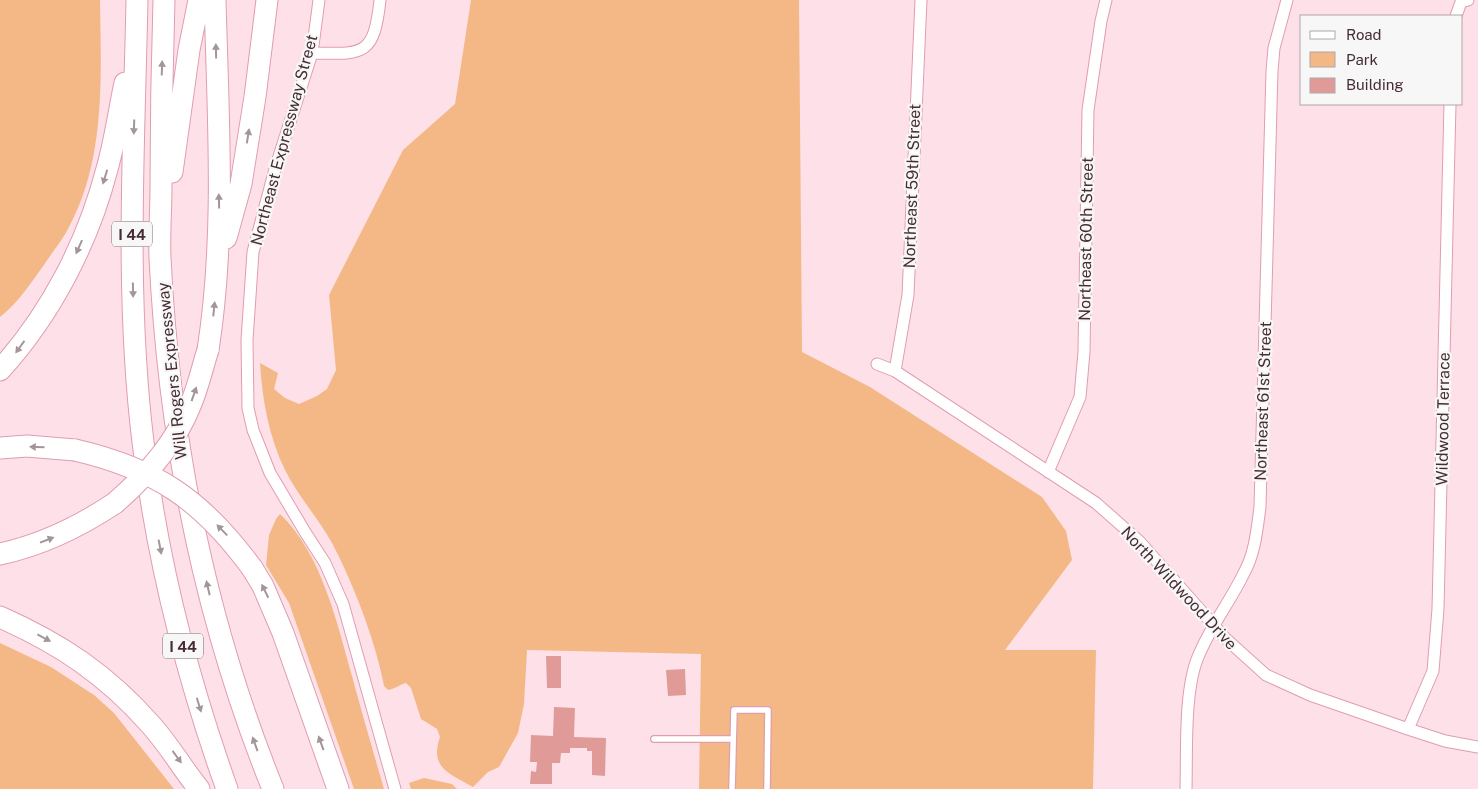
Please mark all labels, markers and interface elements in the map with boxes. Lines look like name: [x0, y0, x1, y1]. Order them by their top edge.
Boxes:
legend: [1300, 15, 1463, 105]
text: Road: [1346, 26, 1382, 43]
street label: Northeast Expressway Street: [247, 32, 321, 248]
one-way arrow: [212, 42, 220, 58]
text: Park: [1346, 51, 1378, 68]
one-way arrow: [158, 59, 166, 75]
text: Building: [1346, 76, 1404, 93]
street label: Northeast 59th Street: [900, 103, 924, 269]
one-way arrow: [130, 120, 138, 136]
one-way arrow: [245, 127, 253, 143]
street label: Northeast 60th Street: [1075, 157, 1097, 321]
one-way arrow: [100, 169, 108, 184]
one-way arrow: [214, 193, 222, 209]
road number: I 44: [112, 222, 152, 246]
one-way arrow: [74, 240, 82, 254]
street label: Will Rogers Expressway: [153, 281, 191, 461]
one-way arrow: [129, 282, 137, 298]
one-way arrow: [210, 300, 218, 316]
street label: Northeast 61st Street: [1251, 321, 1275, 481]
one-way arrow: [15, 340, 25, 354]
street label: Wildwood Terrace: [1432, 352, 1454, 486]
one-way arrow: [191, 387, 198, 402]
one-way arrow: [29, 443, 45, 451]
street label: North Wildwood Drive: [1117, 522, 1241, 654]
one-way arrow: [216, 524, 228, 536]
one-way arrow: [40, 536, 55, 544]
one-way arrow: [157, 539, 165, 555]
one-way arrow: [204, 581, 212, 596]
one-way arrow: [261, 584, 269, 598]
one-way arrow: [37, 634, 51, 642]
road number: I 44: [163, 634, 203, 658]
one-way arrow: [196, 697, 204, 712]
one-way arrow: [317, 735, 325, 750]
one-way arrow: [251, 736, 258, 751]
one-way arrow: [172, 750, 182, 764]

